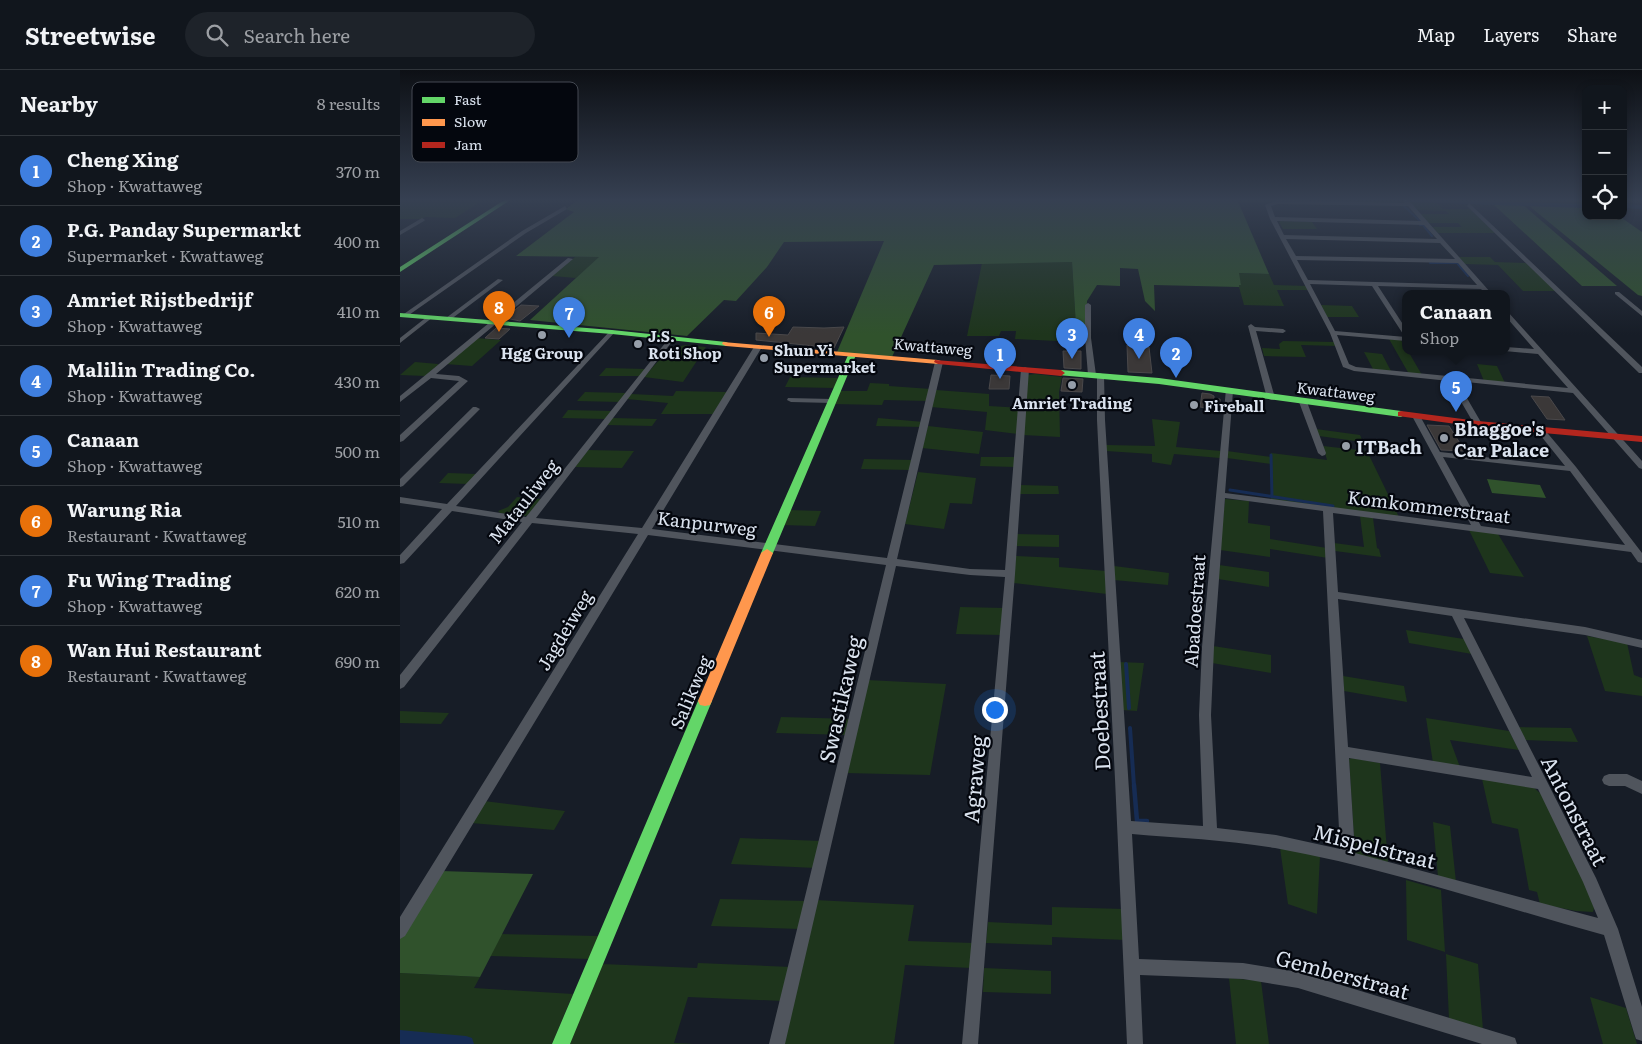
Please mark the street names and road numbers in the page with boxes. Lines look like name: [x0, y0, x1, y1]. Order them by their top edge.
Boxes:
street label: Kwattaweg: [893, 331, 974, 361]
street label: Kwattaweg: [1295, 375, 1377, 407]
street label: Matauliweg: [481, 452, 565, 549]
street label: Komkommerstraat: [1346, 483, 1513, 529]
street label: Kanpurweg: [656, 504, 759, 543]
street label: Abadoestraat: [1177, 553, 1211, 668]
street label: Jagdeiweg: [529, 584, 599, 675]
street label: Swastikaweg: [809, 632, 869, 766]
street label: Salikweg: [662, 650, 718, 733]
street label: Doebestraat: [1079, 650, 1117, 772]
street label: Agraweg: [954, 734, 992, 824]
street label: Antonstraat: [1535, 749, 1617, 871]
street label: Mispelstraat: [1310, 815, 1440, 875]
street label: Gemberstraat: [1273, 940, 1414, 1006]

